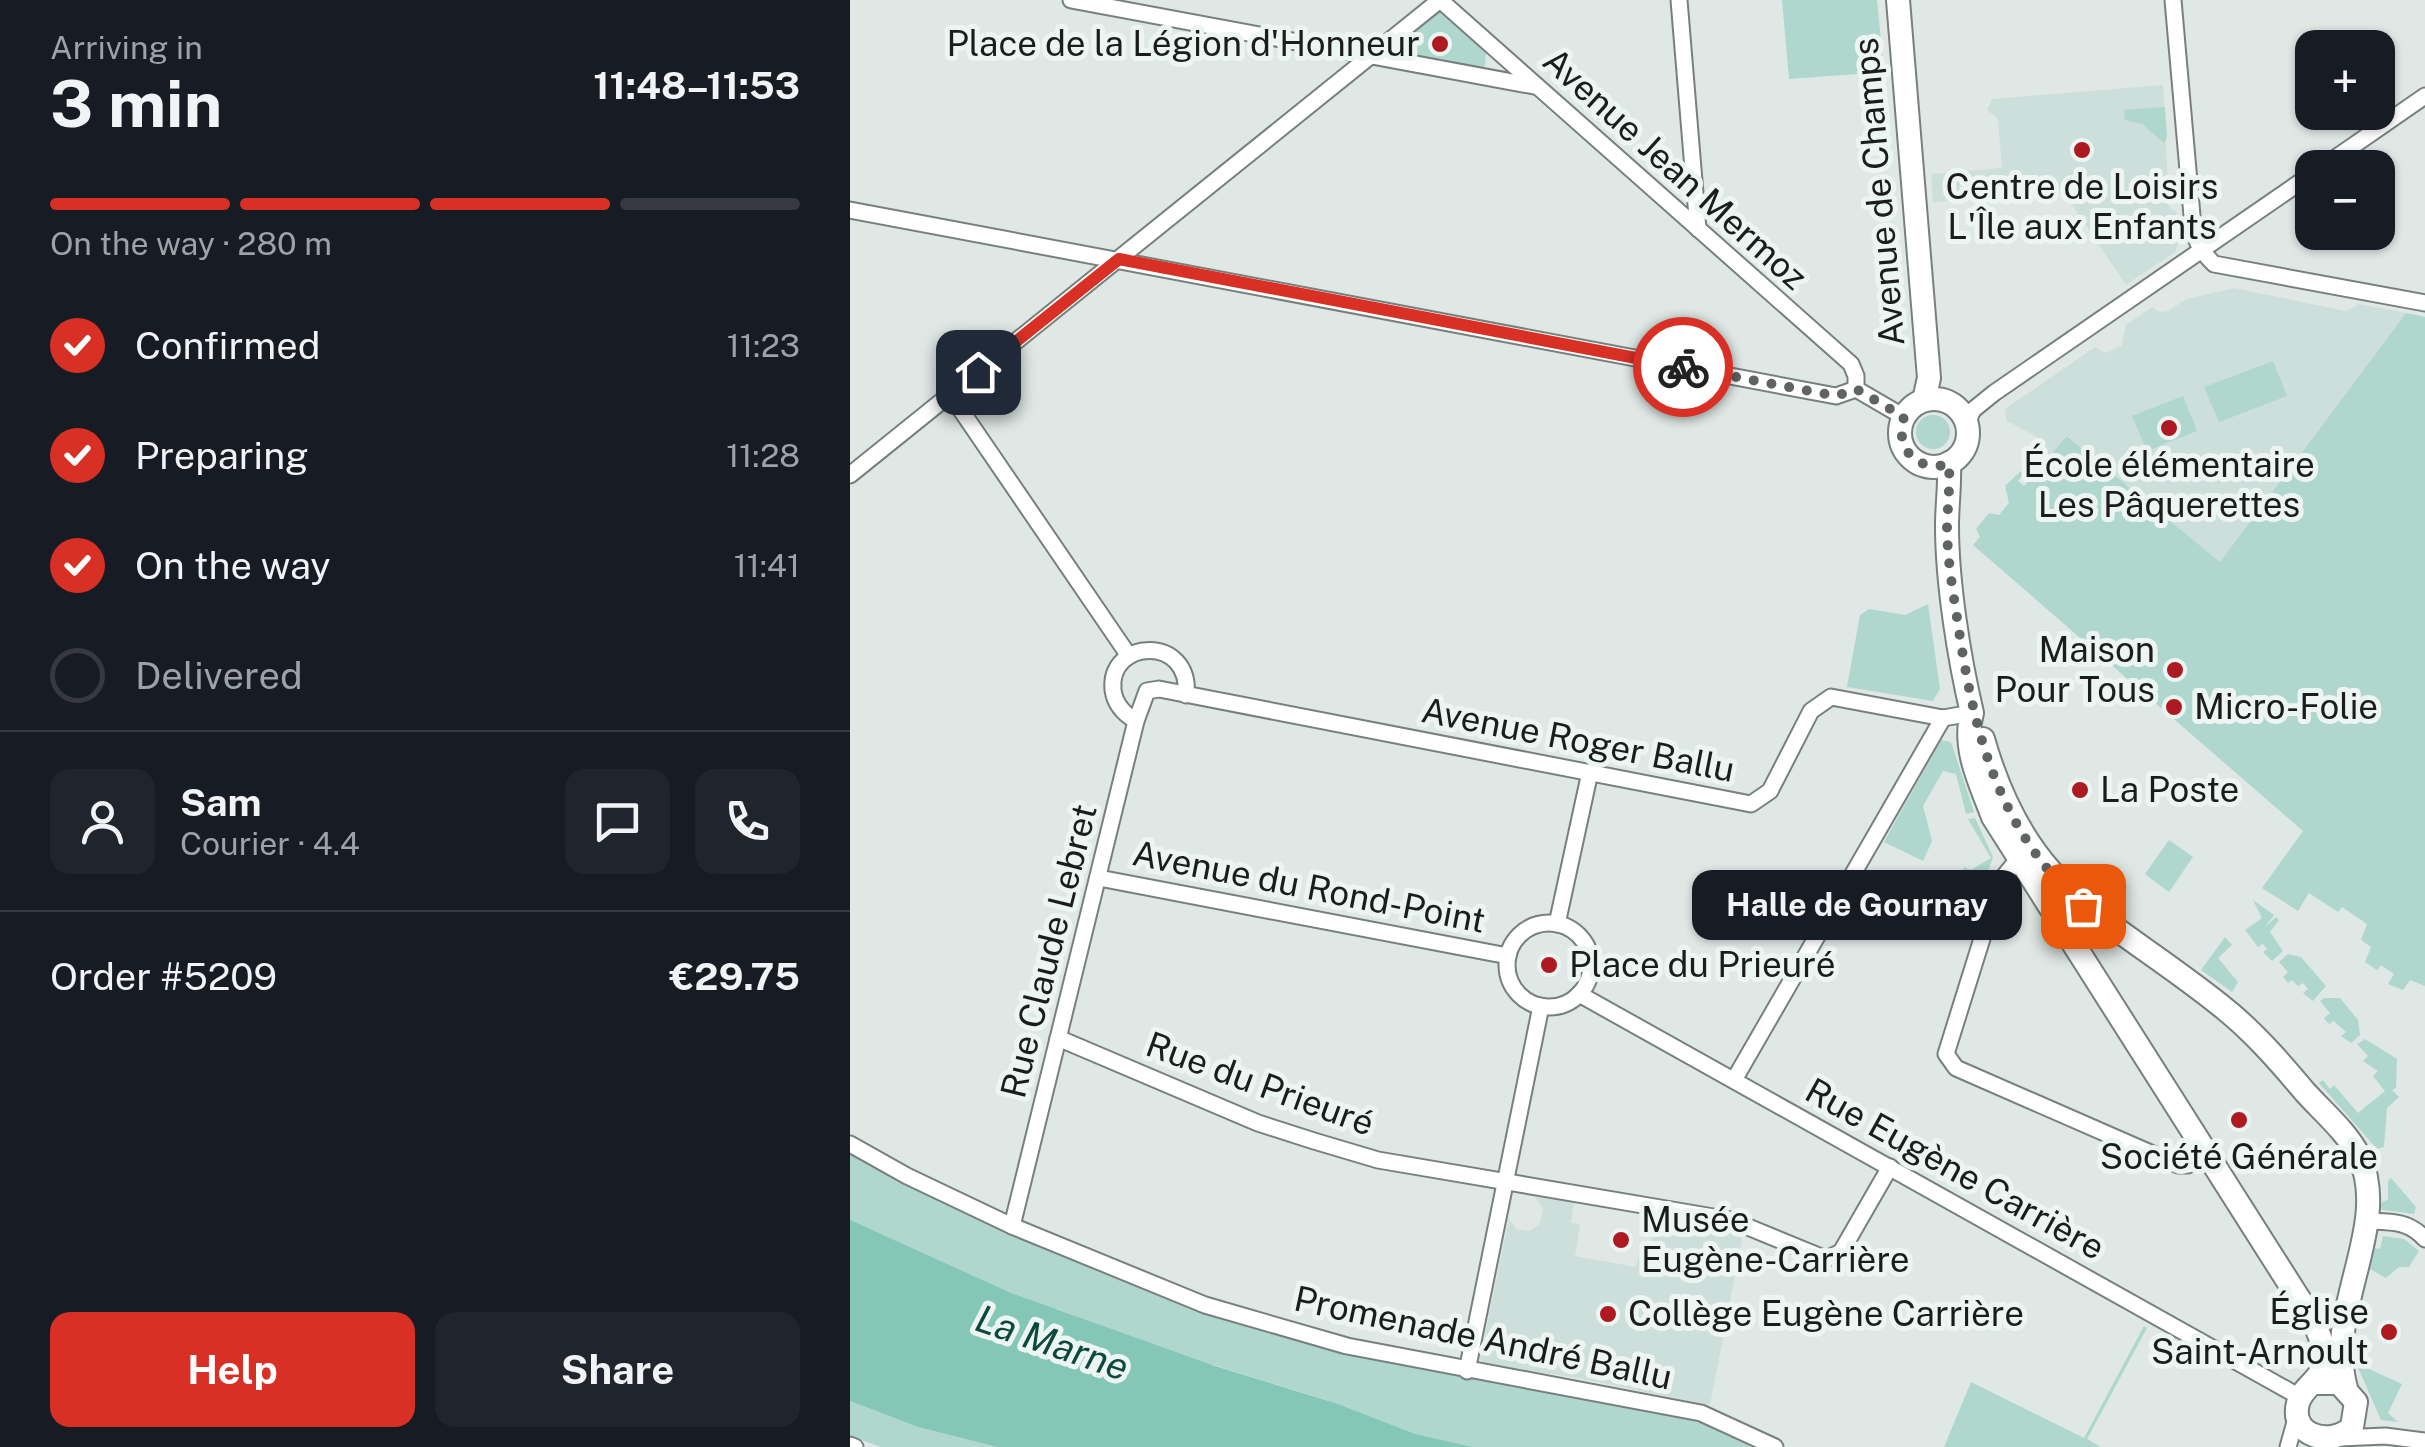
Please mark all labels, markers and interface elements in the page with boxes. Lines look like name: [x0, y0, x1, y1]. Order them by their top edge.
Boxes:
place label: Place de la Légion d'Honneur: [946, 23, 1420, 64]
text: Arriving in: [50, 29, 203, 66]
map controls: [2295, 30, 2395, 250]
button: +: [2295, 30, 2395, 130]
marker: Place de la Légion d'Honneur: [1429, 33, 1451, 55]
street label: Avenue de Champs: [1845, 36, 1912, 348]
street label: Avenue Jean Mermoz: [1535, 39, 1816, 298]
text: 11:48–11:53: [593, 63, 800, 108]
text: 3 min: [50, 65, 222, 142]
marker: Centre de Loisirs L'Île aux Enfants: [2071, 139, 2093, 161]
button: −: [2295, 150, 2395, 250]
place label: Centre de Loisirs L'Île aux Enfants: [1946, 166, 2218, 247]
text: On the way · 280 m: [50, 225, 332, 262]
courier: [1633, 317, 1733, 417]
icon: check: [50, 318, 105, 373]
text: Confirmed: [135, 323, 320, 368]
text: 11:23: [727, 327, 800, 364]
pin: [936, 330, 1021, 415]
icon: bike: [1656, 340, 1711, 395]
icon: home: [951, 345, 1006, 400]
marker: École élémentaire Les Pâquerettes: [2158, 417, 2180, 439]
icon: check: [50, 428, 105, 483]
text: Preparing: [135, 433, 309, 478]
text: 11:28: [726, 437, 800, 474]
place label: École élémentaire Les Pâquerettes: [2023, 443, 2315, 525]
icon: check: [50, 538, 105, 593]
text: On the way: [135, 543, 331, 588]
text: 11:41: [734, 547, 800, 584]
place label: Maison Pour Tous: [1994, 629, 2155, 710]
text: Delivered: [135, 653, 303, 698]
marker: Maison Pour Tous: [2164, 659, 2186, 681]
place label: Micro-Folie: [2194, 686, 2378, 727]
street label: Avenue Roger Ballu: [1418, 689, 1738, 790]
marker: Micro-Folie: [2163, 696, 2185, 718]
button: person: [50, 769, 155, 874]
button: chat: [565, 769, 670, 874]
button: phone: [695, 769, 800, 874]
place label: La Poste: [2100, 769, 2239, 810]
marker: La Poste: [2069, 779, 2091, 801]
text: Sam: [180, 780, 262, 825]
street label: Rue Claude Lebret: [992, 800, 1105, 1102]
text: Courier · 4.4: [180, 825, 360, 862]
street label: Avenue du Rond-Point: [1129, 832, 1489, 941]
pin: [2041, 864, 2126, 949]
callout: Halle de Gournay: [1693, 871, 2023, 941]
icon: bag: [2056, 879, 2111, 934]
text: Halle de Gournay: [1726, 886, 1988, 923]
place label: Place du Prieuré: [1569, 944, 1835, 985]
text: Order #5209: [50, 954, 277, 999]
text: €29.75: [670, 954, 800, 999]
marker: Place du Prieuré: [1538, 954, 1560, 976]
street label: Rue du Prieuré: [1141, 1023, 1380, 1144]
street label: Rue Eugène Carrière: [1799, 1069, 2112, 1268]
marker: Société Générale: [2228, 1109, 2250, 1131]
place label: Société Générale: [2100, 1136, 2378, 1177]
place label: Musée Eugène-Carrière: [1641, 1199, 1910, 1280]
marker: Musée Eugène-Carrière: [1610, 1229, 1632, 1251]
street label: Promenade André Ballu: [1291, 1277, 1676, 1398]
place label: Église Saint-Arnoult: [2151, 1290, 2369, 1372]
place label: Collège Eugène Carrière: [1628, 1293, 2024, 1334]
water label: La Marne: [970, 1295, 1135, 1390]
marker: Collège Eugène Carrière: [1597, 1303, 1619, 1325]
button: Help: [50, 1312, 415, 1427]
button: Share: [435, 1312, 800, 1427]
marker: Église Saint-Arnoult: [2378, 1321, 2400, 1343]

